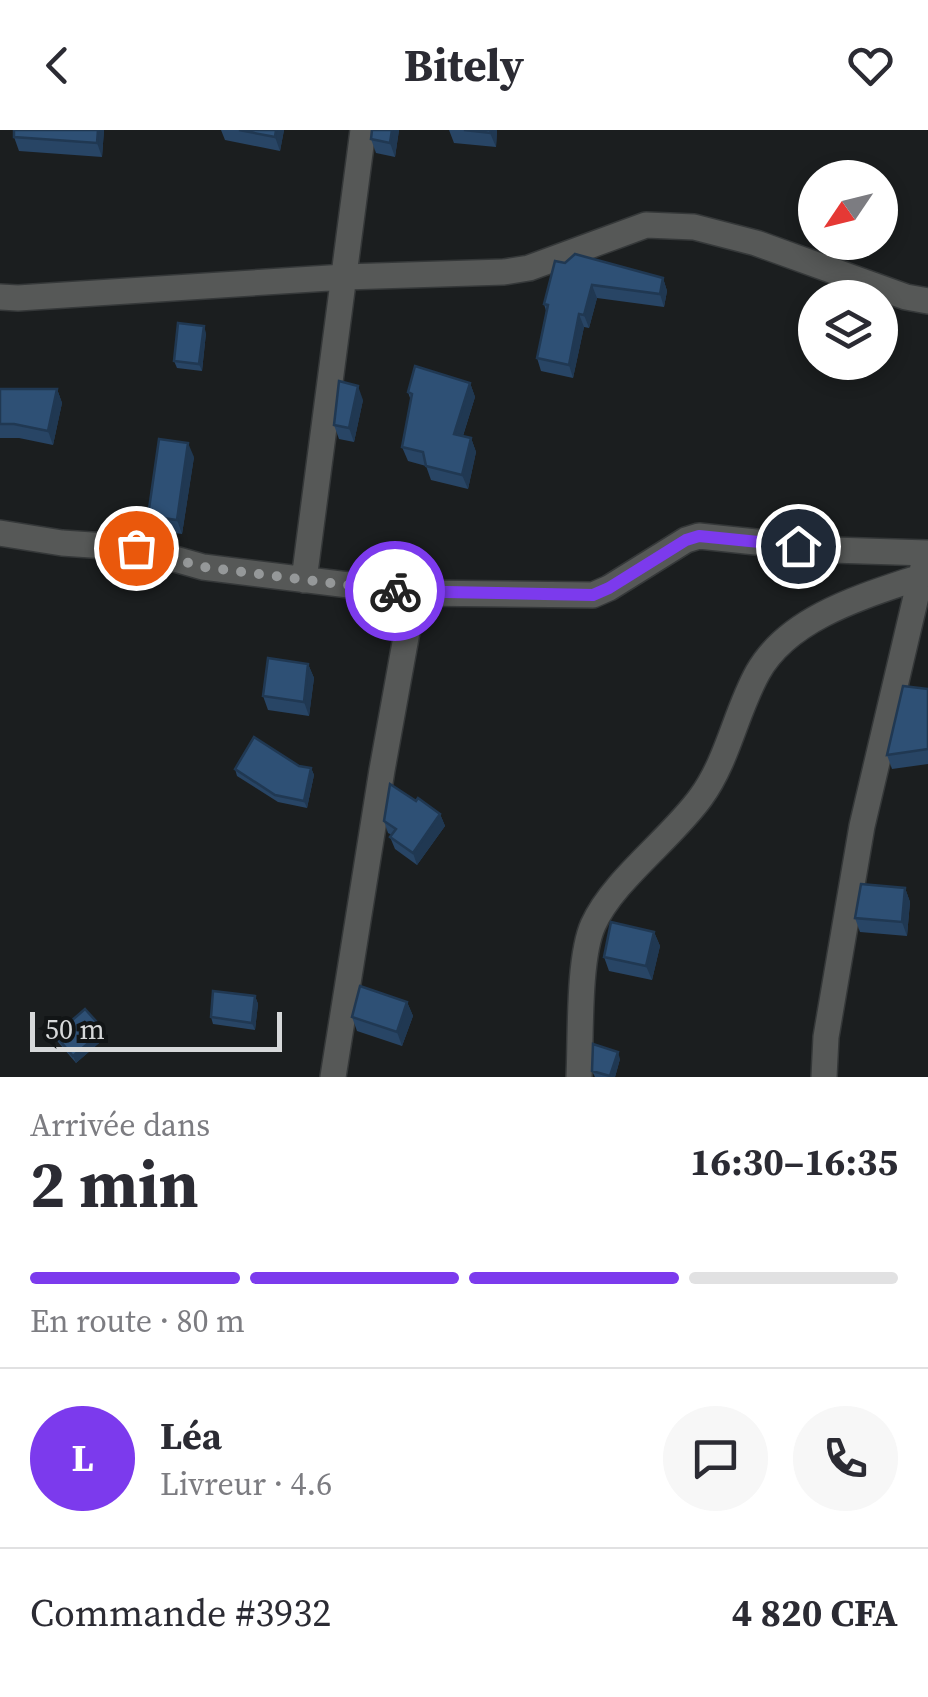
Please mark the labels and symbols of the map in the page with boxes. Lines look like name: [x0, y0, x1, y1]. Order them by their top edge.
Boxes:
north arrow: [798, 160, 898, 260]
pin: [756, 504, 841, 589]
pin: [94, 506, 179, 591]
courier: [345, 541, 445, 641]
scale bar: [30, 1007, 282, 1051]

